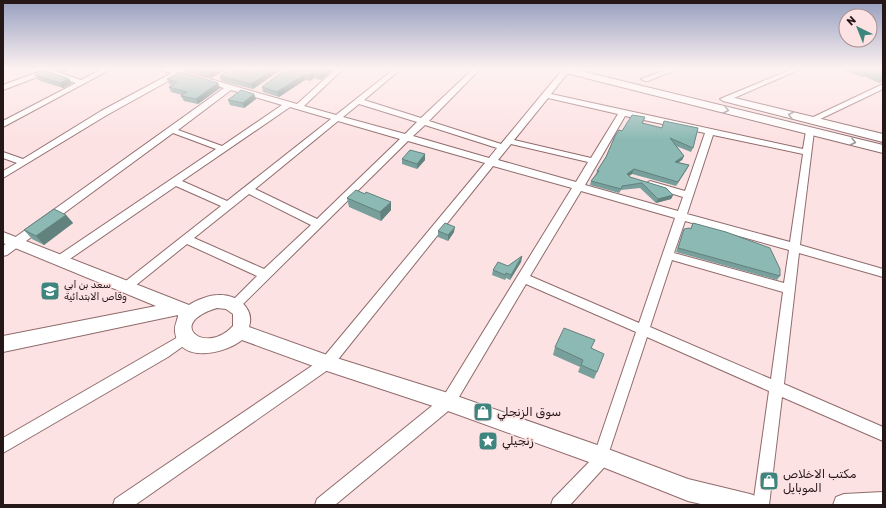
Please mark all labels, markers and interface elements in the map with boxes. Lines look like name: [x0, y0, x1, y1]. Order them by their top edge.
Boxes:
north arrow: [838, 8, 878, 48]
text: N: [844, 14, 859, 29]
one-way arrow: [723, 105, 730, 114]
one-way arrow: [788, 112, 794, 120]
one-way arrow: [849, 137, 856, 145]
place label: سعد بن ابي وقاص الابتدائية: [64, 279, 127, 303]
school or university icon: سعد بن ابي وقاص الابتدائية: [39, 280, 61, 302]
shop icon: سوق الزنجلي: [472, 401, 494, 423]
place label: سوق الزنجلي: [497, 405, 561, 421]
place icon: زنجيلي: [477, 430, 499, 452]
place label: زنجيلي: [502, 434, 534, 450]
place label: مكتب الاخلاص الموبايل: [783, 467, 857, 496]
shop icon: مكتب الاخلاص الموبايل: [758, 470, 780, 492]

